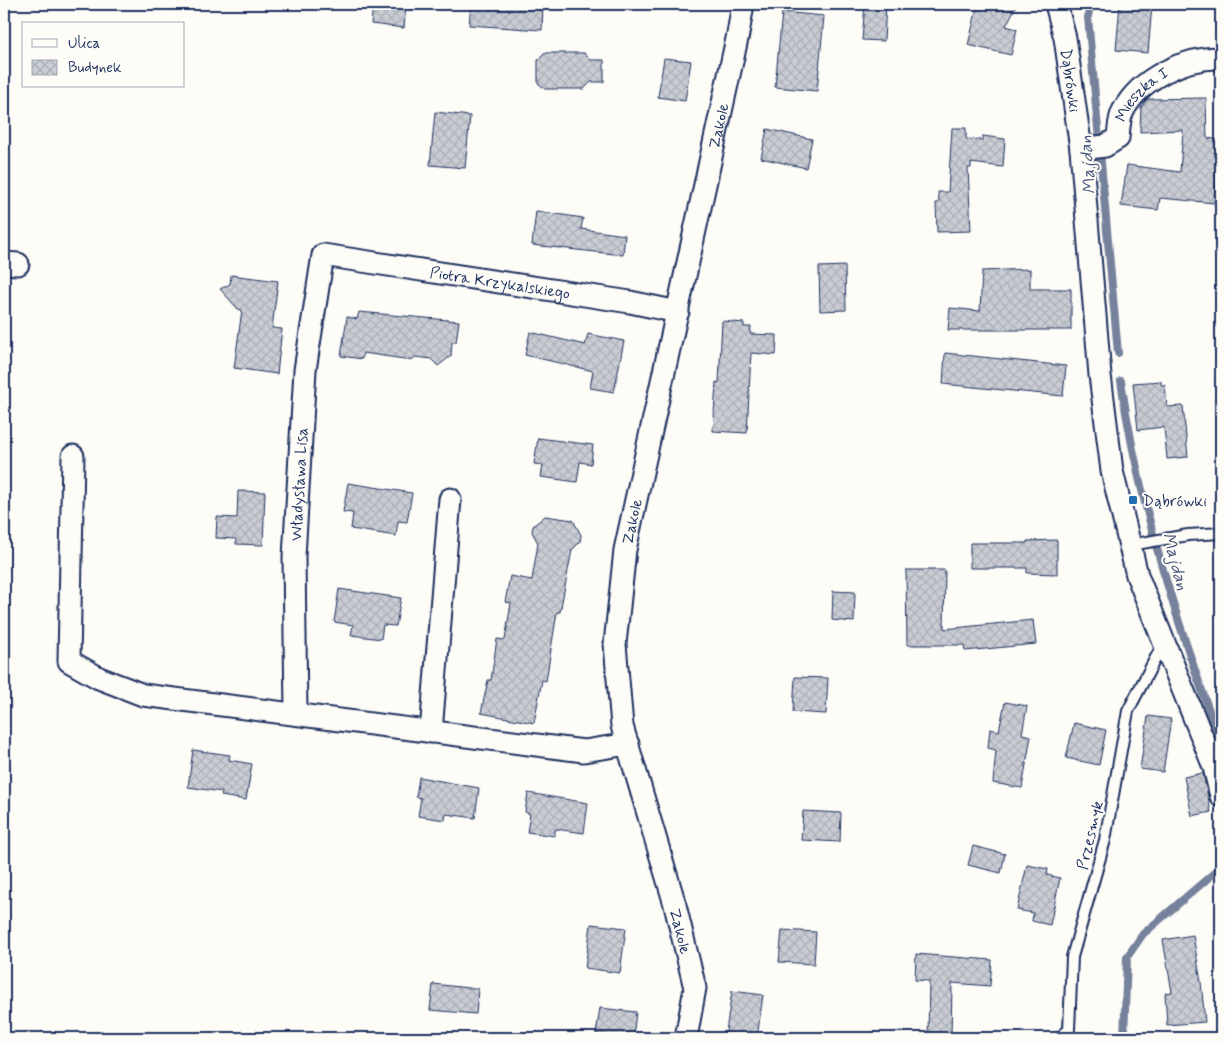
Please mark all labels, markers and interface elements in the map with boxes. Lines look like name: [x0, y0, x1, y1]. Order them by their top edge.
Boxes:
legend: [22, 22, 185, 88]
text: Ulica: [68, 34, 101, 54]
street label: Dąbrówki: [1055, 47, 1085, 114]
text: Budynek: [68, 58, 122, 78]
street label: Mieszka I: [1111, 63, 1172, 125]
street label: Zakole: [704, 101, 735, 151]
water label: Majdan: [1073, 134, 1103, 195]
street label: Piotra Krzykalskiego: [428, 263, 572, 305]
street label: Władysława Lisa: [286, 427, 314, 541]
place label: Dąbrówki: [1143, 491, 1207, 512]
marker: Dąbrówki: [1127, 494, 1139, 506]
street label: Zakole: [618, 496, 648, 547]
water label: Majdan: [1156, 530, 1194, 593]
street label: Przesmyk: [1072, 799, 1109, 872]
street label: Zakole: [664, 906, 695, 957]

